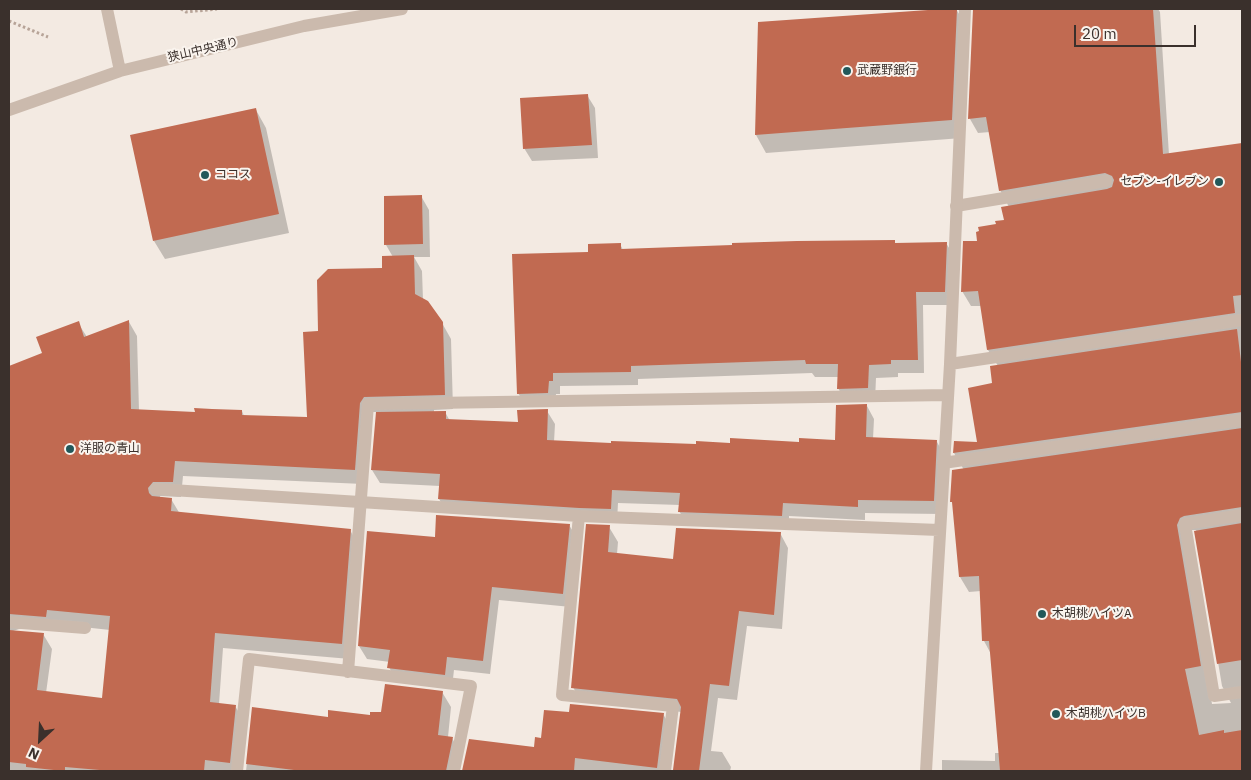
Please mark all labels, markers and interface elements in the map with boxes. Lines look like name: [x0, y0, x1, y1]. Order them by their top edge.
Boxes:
scale bar: [1076, 15, 1198, 47]
text: 20 m: [1082, 24, 1117, 43]
street label: 狭山中央通り: [166, 35, 240, 65]
place label: 武蔵野銀行: [857, 64, 917, 78]
marker: 武蔵野銀行: [841, 65, 853, 77]
place label: ココス: [215, 168, 251, 182]
marker: ココス: [199, 169, 211, 181]
place label: セブン-イレブン: [1120, 175, 1209, 189]
marker: セブン-イレブン: [1213, 176, 1225, 188]
place label: 洋服の青山: [80, 442, 140, 456]
marker: 洋服の青山: [64, 443, 76, 455]
place label: 木胡桃ハイツA: [1052, 607, 1132, 621]
marker: 木胡桃ハイツA: [1036, 608, 1048, 620]
place label: 木胡桃ハイツB: [1066, 707, 1146, 721]
marker: 木胡桃ハイツB: [1050, 708, 1062, 720]
north arrow: [15, 715, 65, 765]
text: N: [25, 743, 42, 764]

